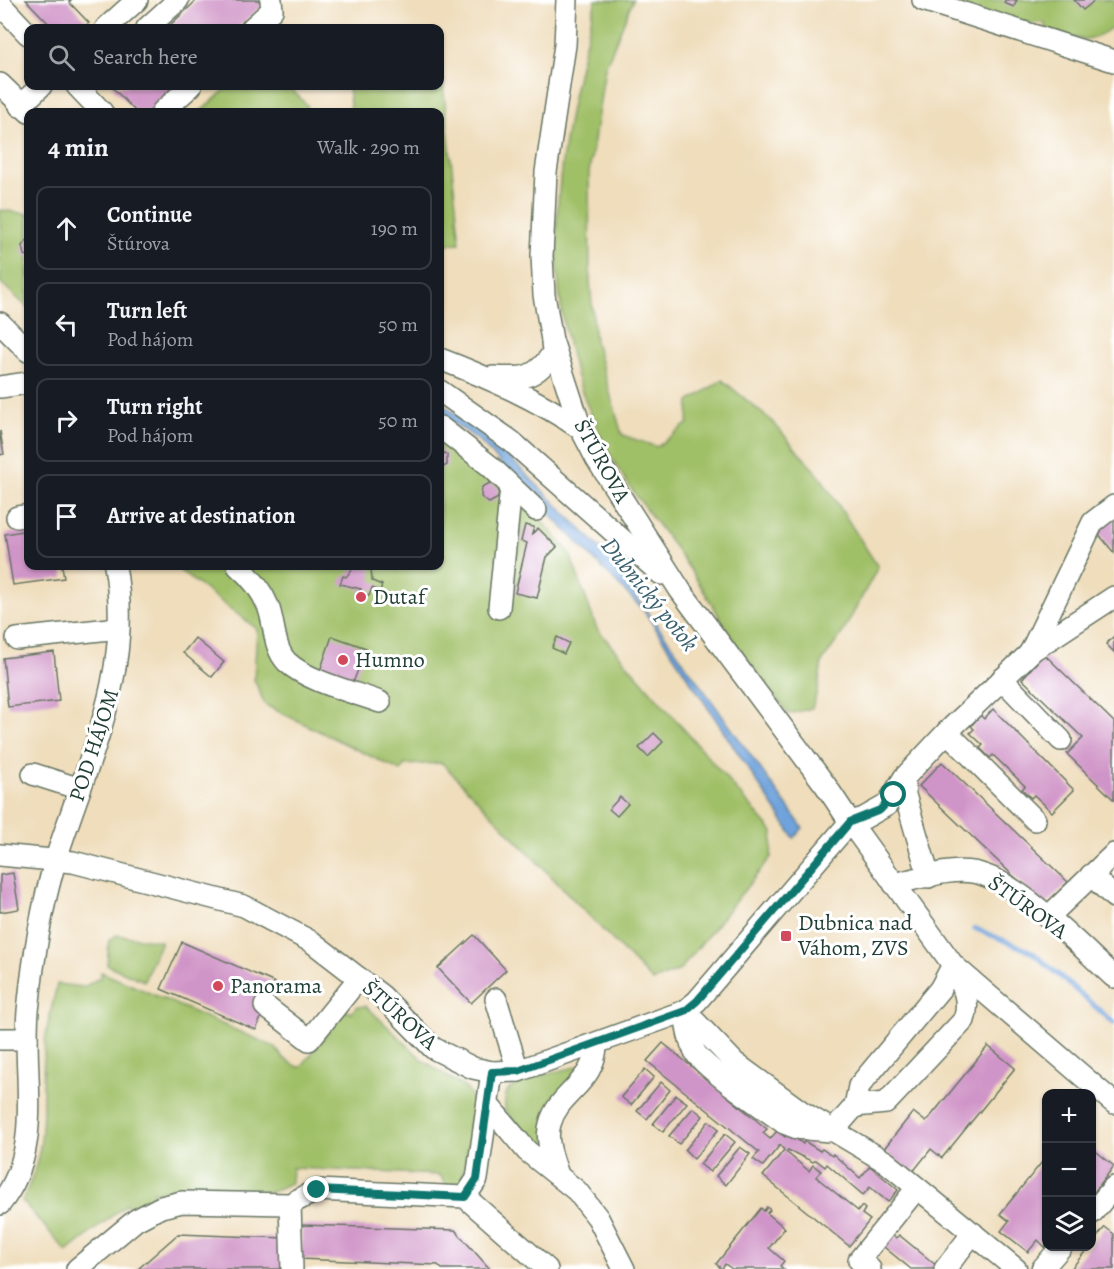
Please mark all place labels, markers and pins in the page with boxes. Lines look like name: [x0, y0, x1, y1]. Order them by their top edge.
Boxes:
place label: Dutaf: [373, 582, 428, 612]
marker: Dutaf: [354, 590, 368, 604]
place label: Humno: [355, 645, 425, 675]
marker: Humno: [336, 653, 350, 667]
place label: Dubnica nad Váhom, ZVS: [797, 908, 913, 963]
marker: Dubnica nad Váhom, ZVS: [779, 929, 793, 943]
place label: Panorama: [230, 971, 323, 1001]
marker: Panorama: [211, 979, 225, 993]

